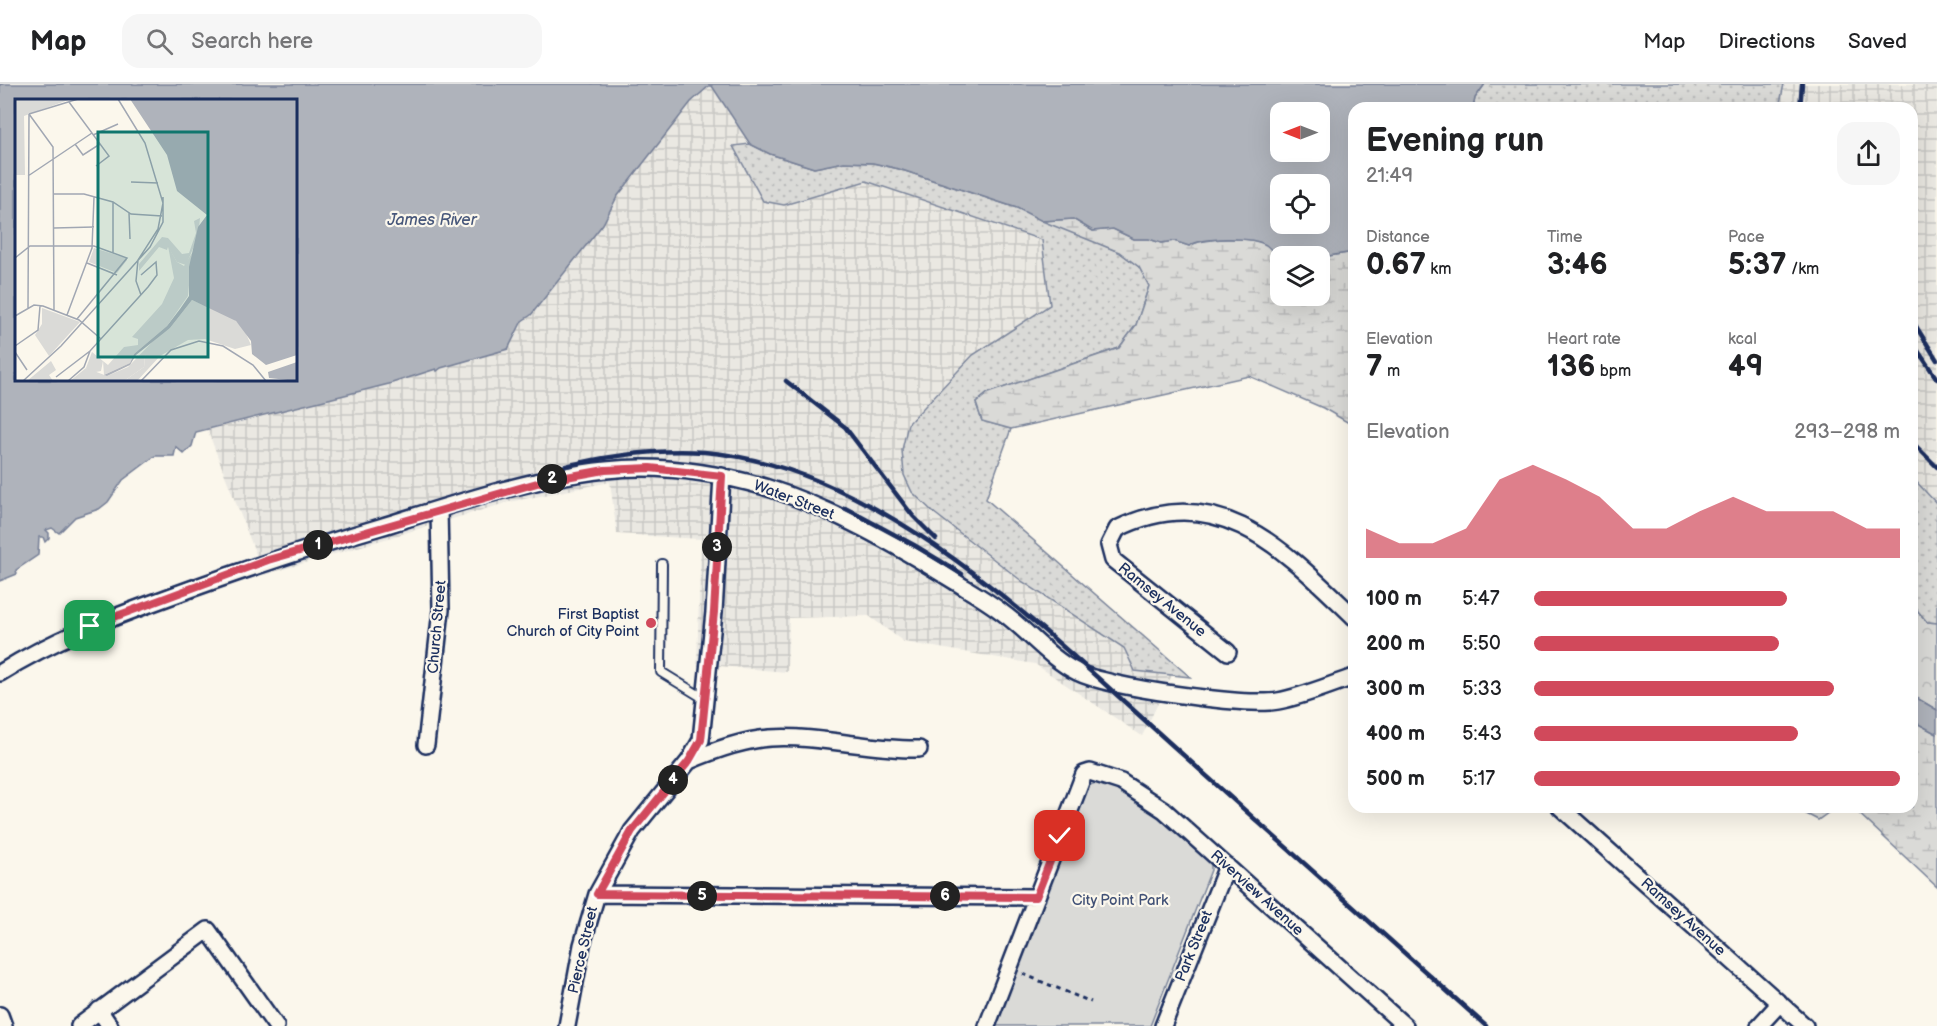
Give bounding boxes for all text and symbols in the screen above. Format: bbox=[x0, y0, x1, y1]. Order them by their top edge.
search box bbox=[122, 14, 542, 68]
text: Map bbox=[30, 25, 86, 58]
icon: search bbox=[143, 25, 176, 58]
text: Search here bbox=[191, 28, 313, 55]
text: Map bbox=[1643, 29, 1686, 54]
text: Directions bbox=[1719, 29, 1815, 54]
text: Saved bbox=[1848, 29, 1907, 54]
inset map bbox=[15, 99, 297, 381]
north arrow bbox=[1270, 102, 1330, 162]
map controls bbox=[1270, 102, 1330, 306]
text: Evening run bbox=[1366, 121, 1544, 161]
button: share bbox=[1837, 122, 1900, 185]
text: 21:49 bbox=[1366, 164, 1413, 188]
button: locate bbox=[1270, 174, 1330, 234]
water label: James River bbox=[387, 211, 478, 230]
text: Distance bbox=[1366, 228, 1430, 247]
text: Time bbox=[1547, 228, 1582, 247]
text: Pace bbox=[1728, 228, 1764, 247]
button: layers bbox=[1270, 246, 1330, 306]
text: 0.67 bbox=[1366, 247, 1426, 283]
text: 3:46 bbox=[1547, 247, 1608, 283]
text: 5:37 bbox=[1728, 247, 1787, 283]
text: km bbox=[1426, 260, 1451, 279]
text: /km bbox=[1787, 260, 1819, 279]
text: Elevation bbox=[1366, 330, 1433, 349]
text: Heart rate bbox=[1547, 330, 1621, 349]
text: kcal bbox=[1728, 330, 1757, 349]
text: 7 bbox=[1366, 349, 1383, 385]
text: 136 bbox=[1547, 349, 1595, 385]
text: 49 bbox=[1728, 349, 1763, 385]
text: m bbox=[1383, 362, 1400, 381]
text: bpm bbox=[1595, 362, 1631, 381]
text: Elevation bbox=[1366, 420, 1449, 444]
text: 293–298 m bbox=[1794, 420, 1900, 444]
pin: 2 bbox=[537, 464, 567, 494]
text: 2 bbox=[547, 469, 557, 488]
street label: Water Street bbox=[751, 476, 837, 524]
pin: 1 bbox=[303, 530, 333, 560]
pin: 3 bbox=[702, 532, 732, 562]
text: 1 bbox=[315, 535, 321, 554]
text: 3 bbox=[712, 537, 722, 556]
street label: Ramsey Avenue bbox=[1114, 559, 1210, 641]
street label: Church Street bbox=[423, 579, 451, 674]
text: 100 m bbox=[1366, 587, 1422, 611]
text: 5:47 bbox=[1462, 587, 1500, 611]
pin bbox=[64, 600, 115, 651]
place label: First Baptist Church of City Point bbox=[507, 605, 639, 641]
icon: arrive bbox=[73, 609, 106, 642]
marker: First Baptist Church of City Point bbox=[644, 616, 658, 630]
text: 200 m bbox=[1366, 632, 1425, 656]
text: 5:50 bbox=[1462, 632, 1501, 656]
text: 300 m bbox=[1366, 677, 1425, 701]
text: 5:33 bbox=[1462, 677, 1502, 701]
text: 400 m bbox=[1366, 722, 1425, 746]
text: 5:43 bbox=[1462, 722, 1502, 746]
pin: 4 bbox=[658, 765, 688, 795]
text: 500 m bbox=[1366, 767, 1425, 791]
text: 5:17 bbox=[1462, 767, 1495, 791]
text: 4 bbox=[668, 770, 678, 789]
pin bbox=[1034, 810, 1085, 861]
icon: check bbox=[1043, 819, 1076, 852]
street label: Riverview Avenue bbox=[1206, 846, 1308, 940]
street label: Ramsey Avenue bbox=[1637, 874, 1730, 960]
pin: 5 bbox=[687, 881, 717, 911]
pin: 6 bbox=[930, 881, 960, 911]
text: 5 bbox=[697, 886, 707, 905]
text: 6 bbox=[940, 886, 950, 905]
park label: City Point Park bbox=[1072, 891, 1169, 910]
street label: Pierce Street bbox=[564, 904, 602, 995]
street label: Park Street bbox=[1171, 907, 1217, 984]

